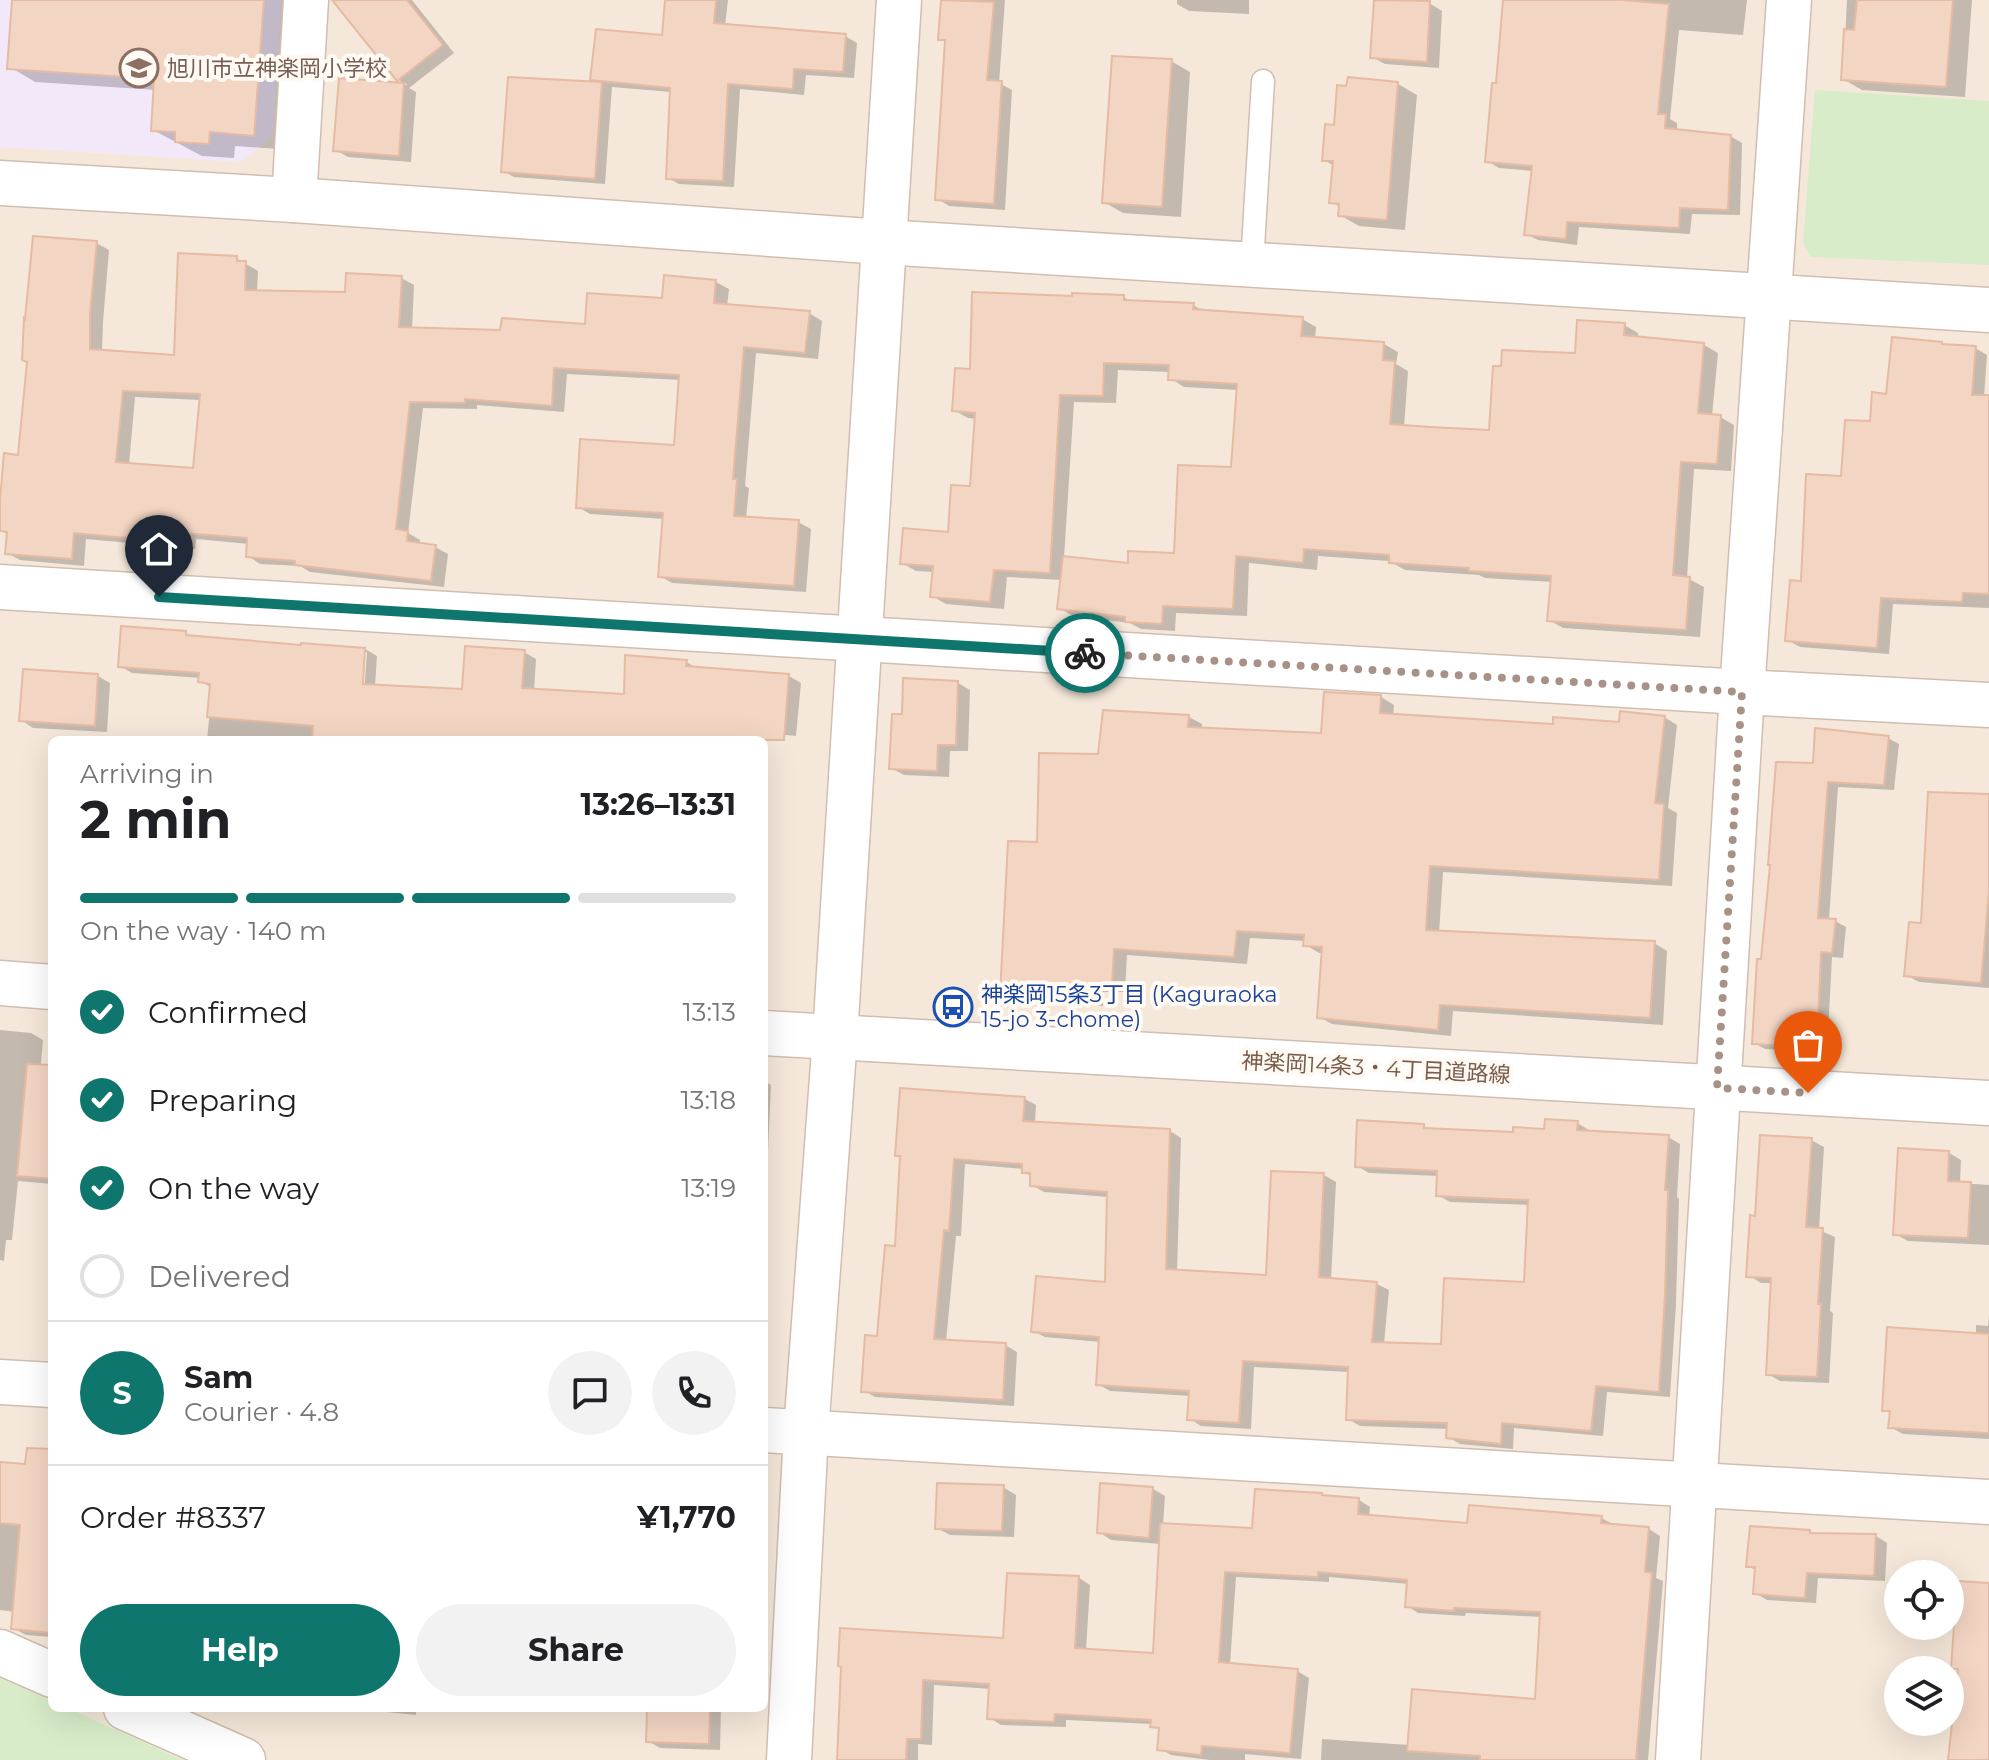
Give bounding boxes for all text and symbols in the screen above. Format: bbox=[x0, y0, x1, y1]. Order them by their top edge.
school or university icon: 旭川市立神楽岡小学校 bbox=[118, 47, 160, 89]
place label: 旭川市立神楽岡小学校 bbox=[167, 55, 387, 82]
pin bbox=[125, 515, 193, 597]
icon: home bbox=[137, 527, 181, 571]
courier bbox=[1045, 613, 1125, 693]
icon: bike bbox=[1063, 631, 1107, 675]
text: Arriving in bbox=[80, 758, 214, 790]
text: 13:26–13:31 bbox=[580, 786, 736, 823]
text: 2 min bbox=[80, 788, 232, 851]
text: On the way · 140 m bbox=[80, 915, 326, 947]
place label: 神楽岡15条3丁目 (Kaguraoka 15-jo 3-chome) bbox=[981, 981, 1278, 1033]
bus stop icon: 神楽岡15条3丁目 (Kaguraoka 15-jo 3-chome) bbox=[932, 986, 974, 1028]
icon: check bbox=[80, 990, 124, 1034]
text: Confirmed bbox=[148, 994, 308, 1031]
text: 13:13 bbox=[682, 996, 736, 1028]
pin bbox=[1774, 1011, 1842, 1093]
icon: bag bbox=[1786, 1023, 1830, 1067]
street label: 神楽岡14条3・4丁目道路線 bbox=[1241, 1047, 1511, 1089]
icon: check bbox=[80, 1078, 124, 1122]
text: Preparing bbox=[148, 1082, 297, 1119]
text: 13:18 bbox=[680, 1084, 736, 1116]
icon: check bbox=[80, 1166, 124, 1210]
text: On the way bbox=[148, 1170, 319, 1207]
text: 13:19 bbox=[681, 1172, 736, 1204]
text: Delivered bbox=[148, 1258, 291, 1295]
button: chat bbox=[548, 1351, 632, 1435]
button: phone bbox=[652, 1351, 736, 1435]
text: Sam bbox=[184, 1359, 253, 1396]
text: S bbox=[112, 1375, 132, 1412]
text: Courier · 4.8 bbox=[184, 1396, 339, 1428]
text: Order #8337 bbox=[80, 1499, 266, 1536]
text: ¥1,770 bbox=[637, 1499, 736, 1536]
map controls bbox=[1884, 1560, 1964, 1736]
button: locate bbox=[1884, 1560, 1964, 1640]
button: Help bbox=[80, 1604, 400, 1696]
button: Share bbox=[416, 1604, 736, 1696]
button: layers bbox=[1884, 1656, 1964, 1736]

